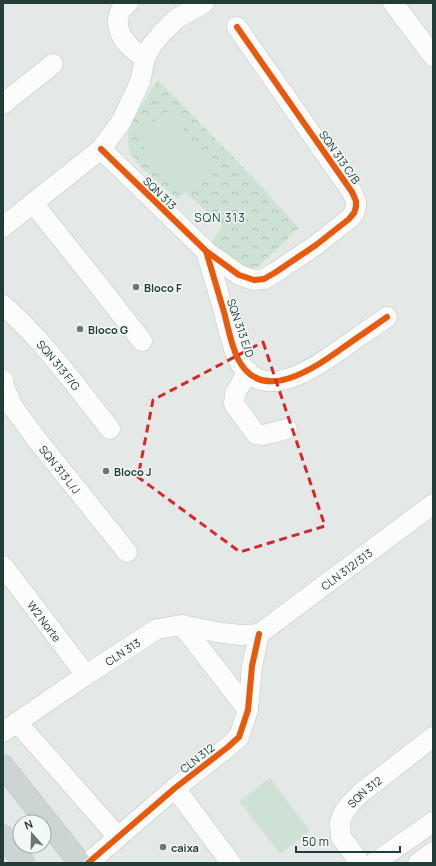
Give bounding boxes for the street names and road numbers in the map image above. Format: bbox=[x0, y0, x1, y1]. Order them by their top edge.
street label: SQN 313 C/B bbox=[316, 127, 364, 187]
street label: SQN 313 bbox=[140, 173, 180, 213]
street label: SQN 313 E/D bbox=[224, 297, 258, 359]
street label: SQN 313 F/G bbox=[34, 336, 84, 393]
street label: SQN 313 L/J bbox=[36, 442, 84, 496]
street label: CLN 312/313 bbox=[318, 545, 375, 593]
street label: W2 Norte bbox=[24, 597, 65, 645]
street label: CLN 313 bbox=[102, 634, 143, 669]
street label: CLN 312 bbox=[177, 740, 217, 776]
street label: SQN 312 bbox=[344, 772, 384, 810]

